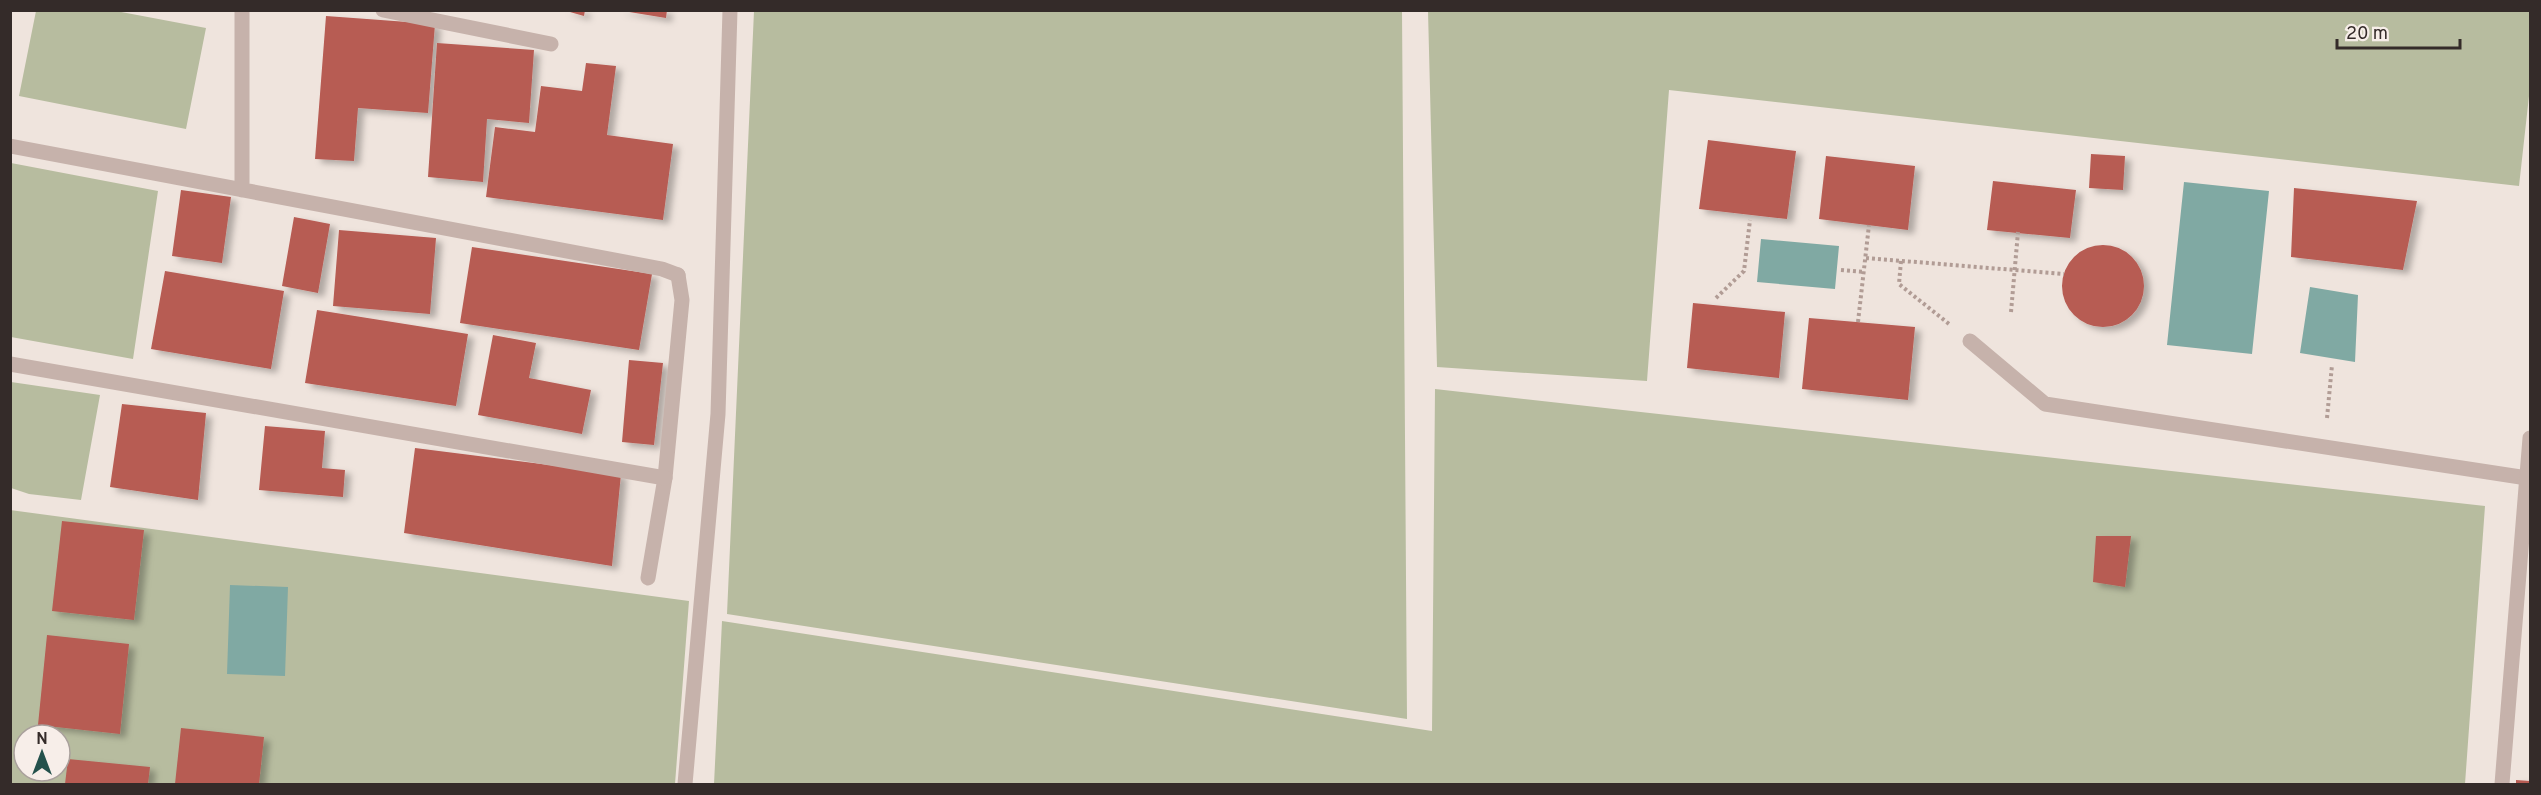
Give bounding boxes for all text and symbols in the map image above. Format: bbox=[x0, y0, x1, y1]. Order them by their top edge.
scale bar bbox=[2337, 12, 2460, 50]
text: 20 m bbox=[2346, 23, 2388, 46]
north arrow bbox=[12, 723, 72, 783]
text: N bbox=[36, 730, 48, 750]

